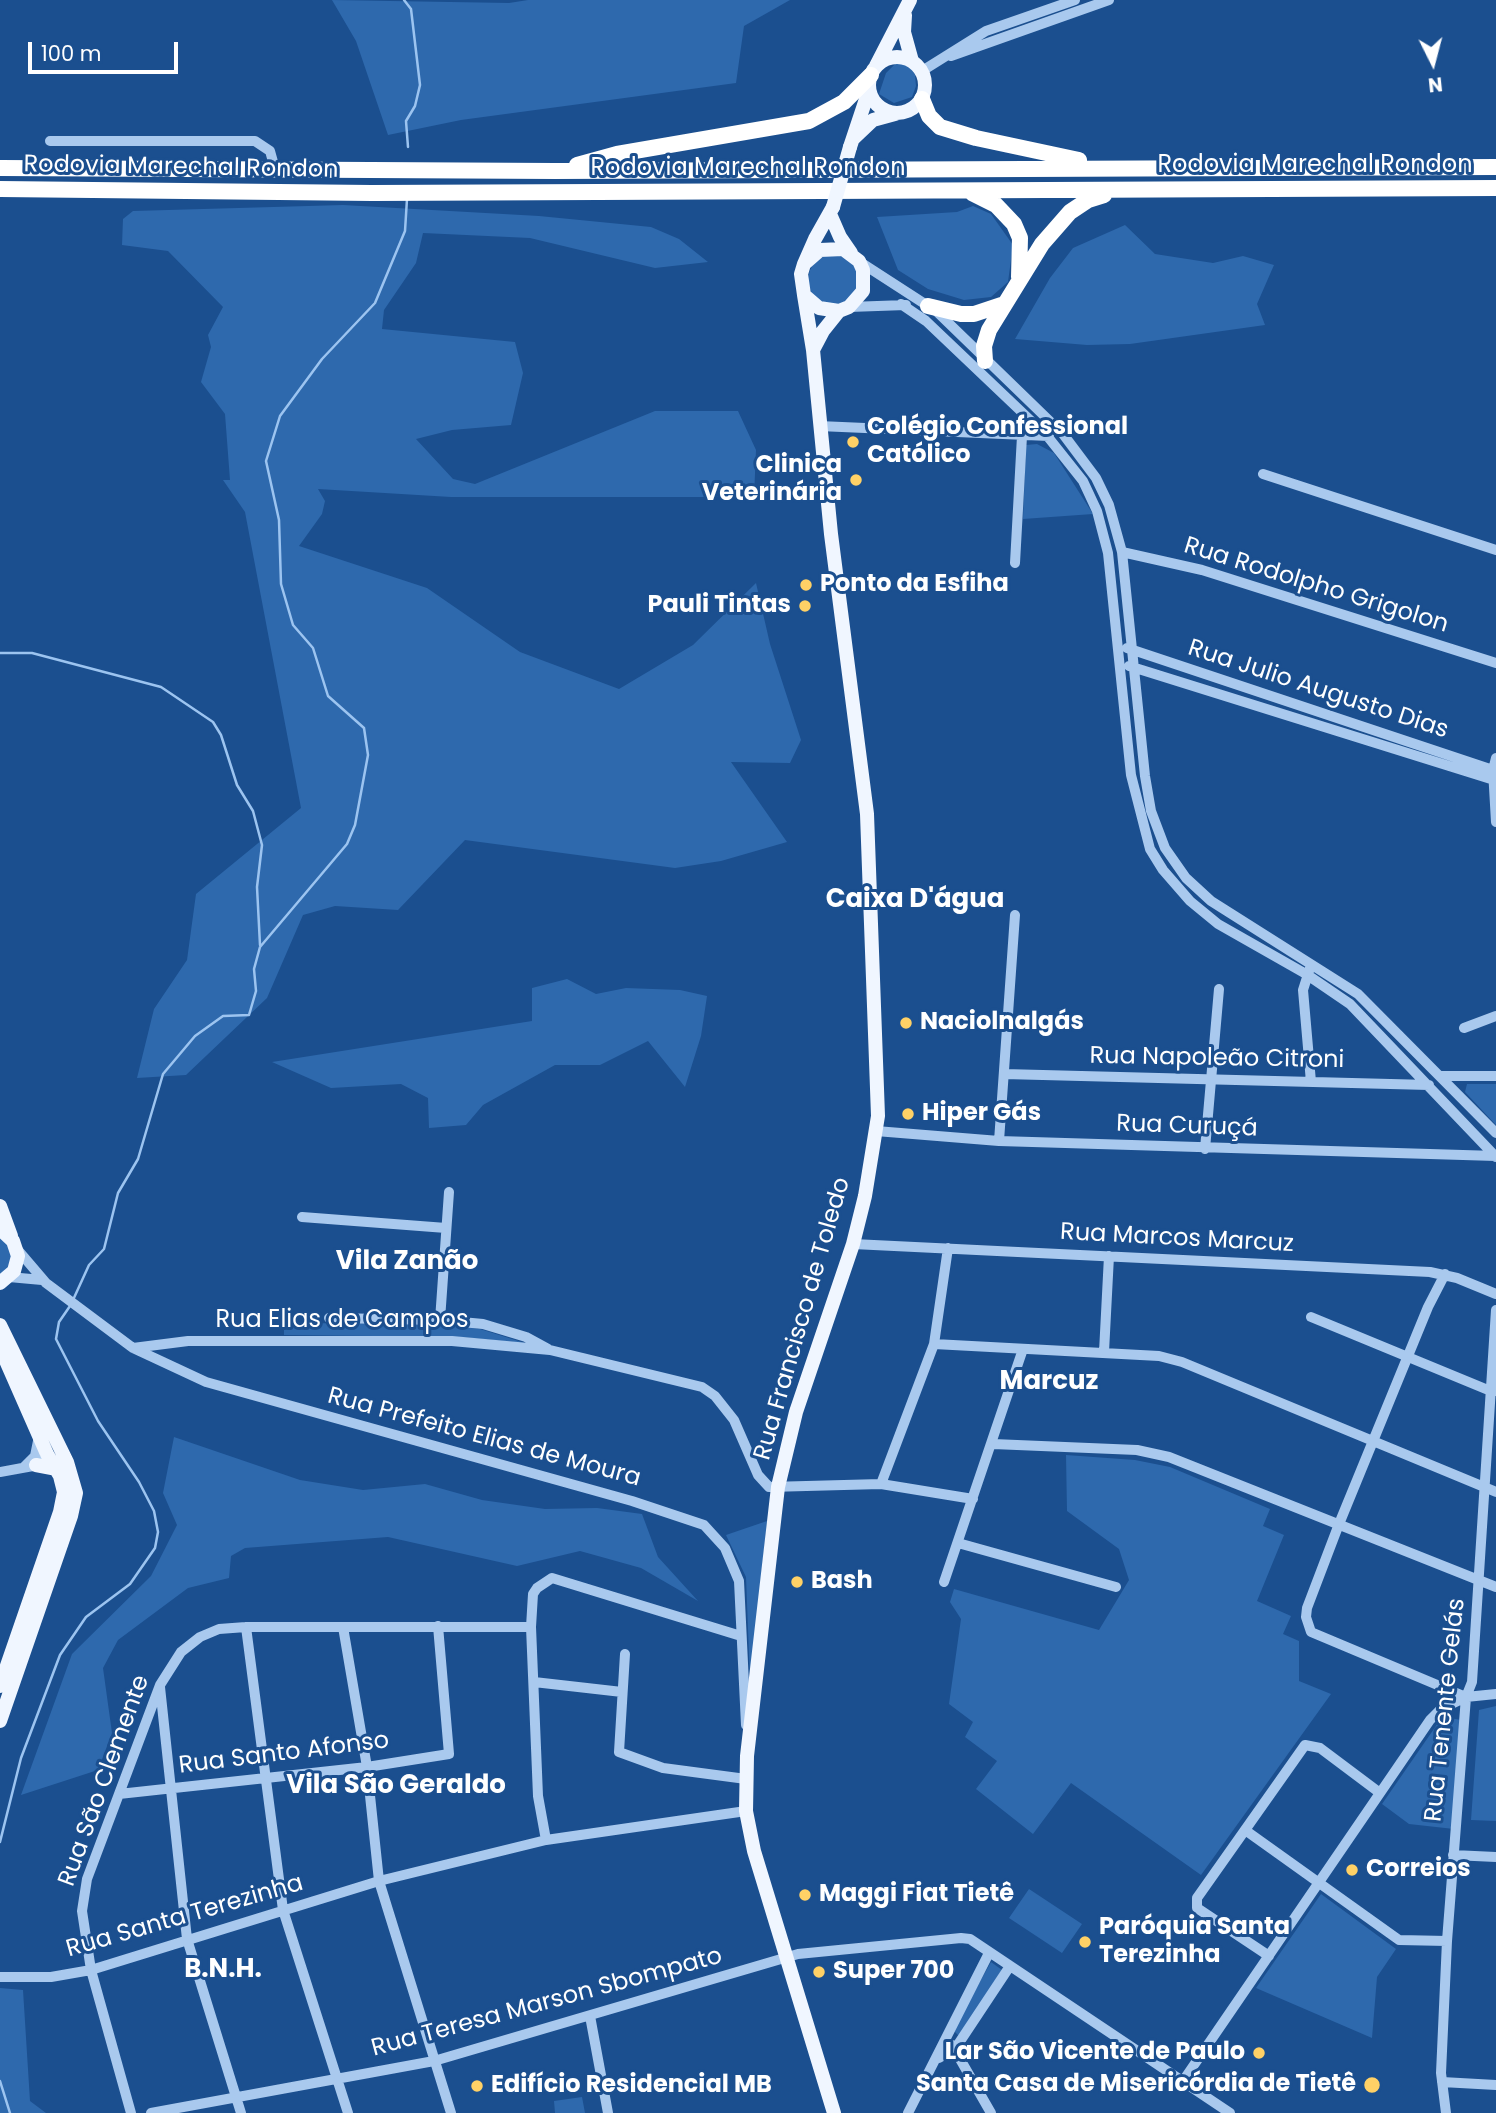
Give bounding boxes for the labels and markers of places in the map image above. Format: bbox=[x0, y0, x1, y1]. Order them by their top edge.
place label: Colégio Confessional Católico bbox=[867, 414, 1128, 470]
marker: Colégio Confessional Católico bbox=[845, 434, 861, 450]
place label: Clinica Veterinária bbox=[702, 452, 842, 508]
marker: Clinica Veterinária bbox=[848, 472, 864, 488]
place label: Ponto da Esfiha bbox=[820, 571, 1009, 599]
marker: Ponto da Esfiha bbox=[798, 577, 814, 593]
place label: Pauli Tintas bbox=[647, 592, 791, 620]
marker: Pauli Tintas bbox=[797, 598, 813, 614]
place label: Naciolnalgás bbox=[920, 1009, 1084, 1037]
marker: Naciolnalgás bbox=[898, 1015, 914, 1031]
place label: Hiper Gás bbox=[922, 1100, 1041, 1128]
marker: Hiper Gás bbox=[900, 1106, 916, 1122]
place label: Bash bbox=[811, 1568, 873, 1596]
marker: Bash bbox=[789, 1574, 805, 1590]
place label: Correios bbox=[1366, 1856, 1471, 1884]
marker: Correios bbox=[1344, 1862, 1360, 1878]
place label: Maggi Fiat Tietê bbox=[819, 1881, 1014, 1909]
marker: Maggi Fiat Tietê bbox=[797, 1887, 813, 1903]
place label: Paróquia Santa Terezinha bbox=[1099, 1914, 1290, 1970]
marker: Paróquia Santa Terezinha bbox=[1077, 1934, 1093, 1950]
place label: Super 700 bbox=[833, 1958, 955, 1986]
marker: Super 700 bbox=[811, 1964, 827, 1980]
place label: Lar São Vicente de Paulo bbox=[945, 2039, 1245, 2067]
marker: Lar São Vicente de Paulo bbox=[1251, 2045, 1267, 2061]
place label: Santa Casa de Misericórdia de Tietê bbox=[916, 2071, 1356, 2099]
place label: Edifício Residencial MB bbox=[491, 2072, 772, 2100]
marker: Santa Casa de Misericórdia de Tietê bbox=[1362, 2075, 1382, 2095]
marker: Edifício Residencial MB bbox=[469, 2078, 485, 2094]

